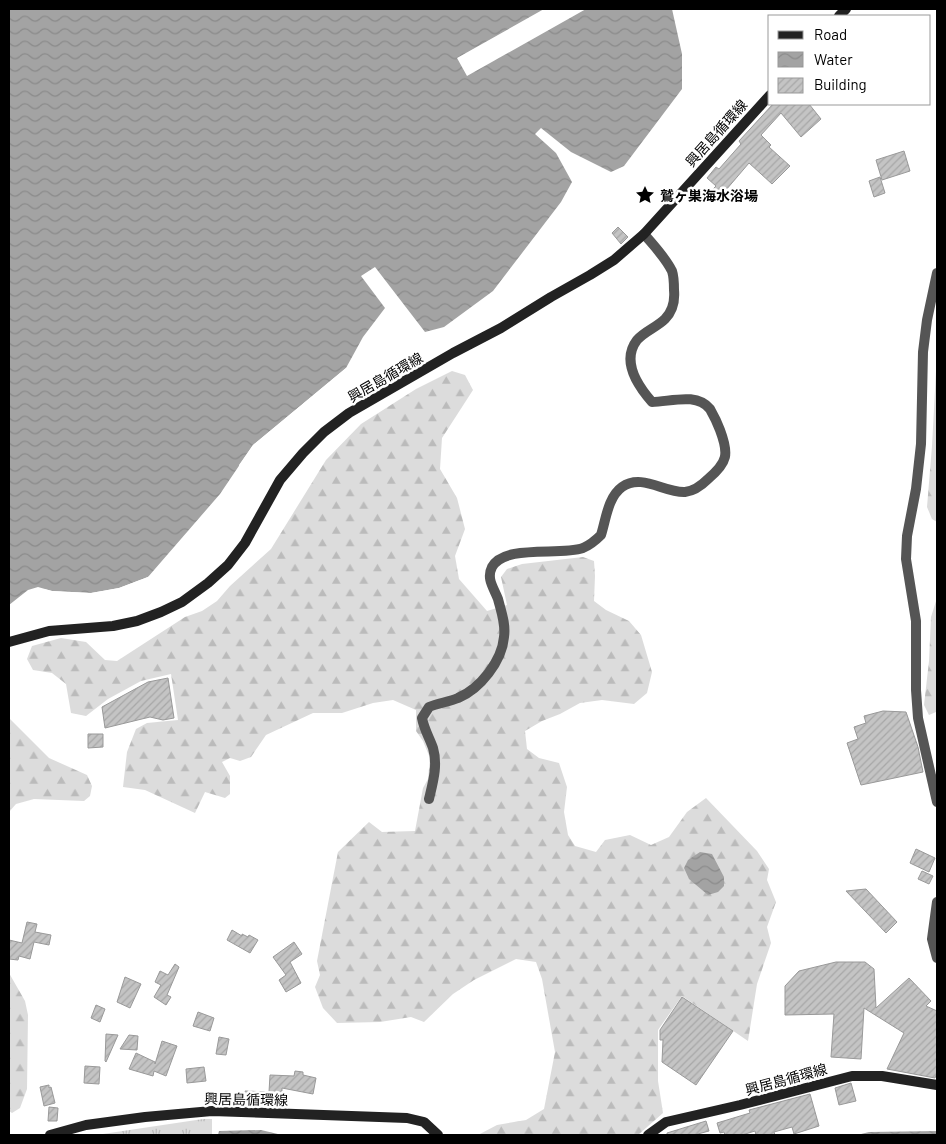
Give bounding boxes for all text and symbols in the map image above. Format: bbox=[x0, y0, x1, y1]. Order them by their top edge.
legend bbox=[768, 15, 931, 105]
text: Road bbox=[814, 25, 847, 43]
text: Water bbox=[814, 50, 853, 68]
text: Building bbox=[814, 75, 867, 93]
street label: 興居島循環線 bbox=[682, 96, 750, 170]
place icon: 鷲ヶ巣海水浴場 bbox=[634, 184, 656, 206]
place label: 鷲ヶ巣海水浴場 bbox=[660, 187, 758, 204]
street label: 興居島循環線 bbox=[344, 349, 426, 405]
street label: 興居島循環線 bbox=[743, 1060, 829, 1098]
street label: 興居島循環線 bbox=[204, 1090, 288, 1108]

